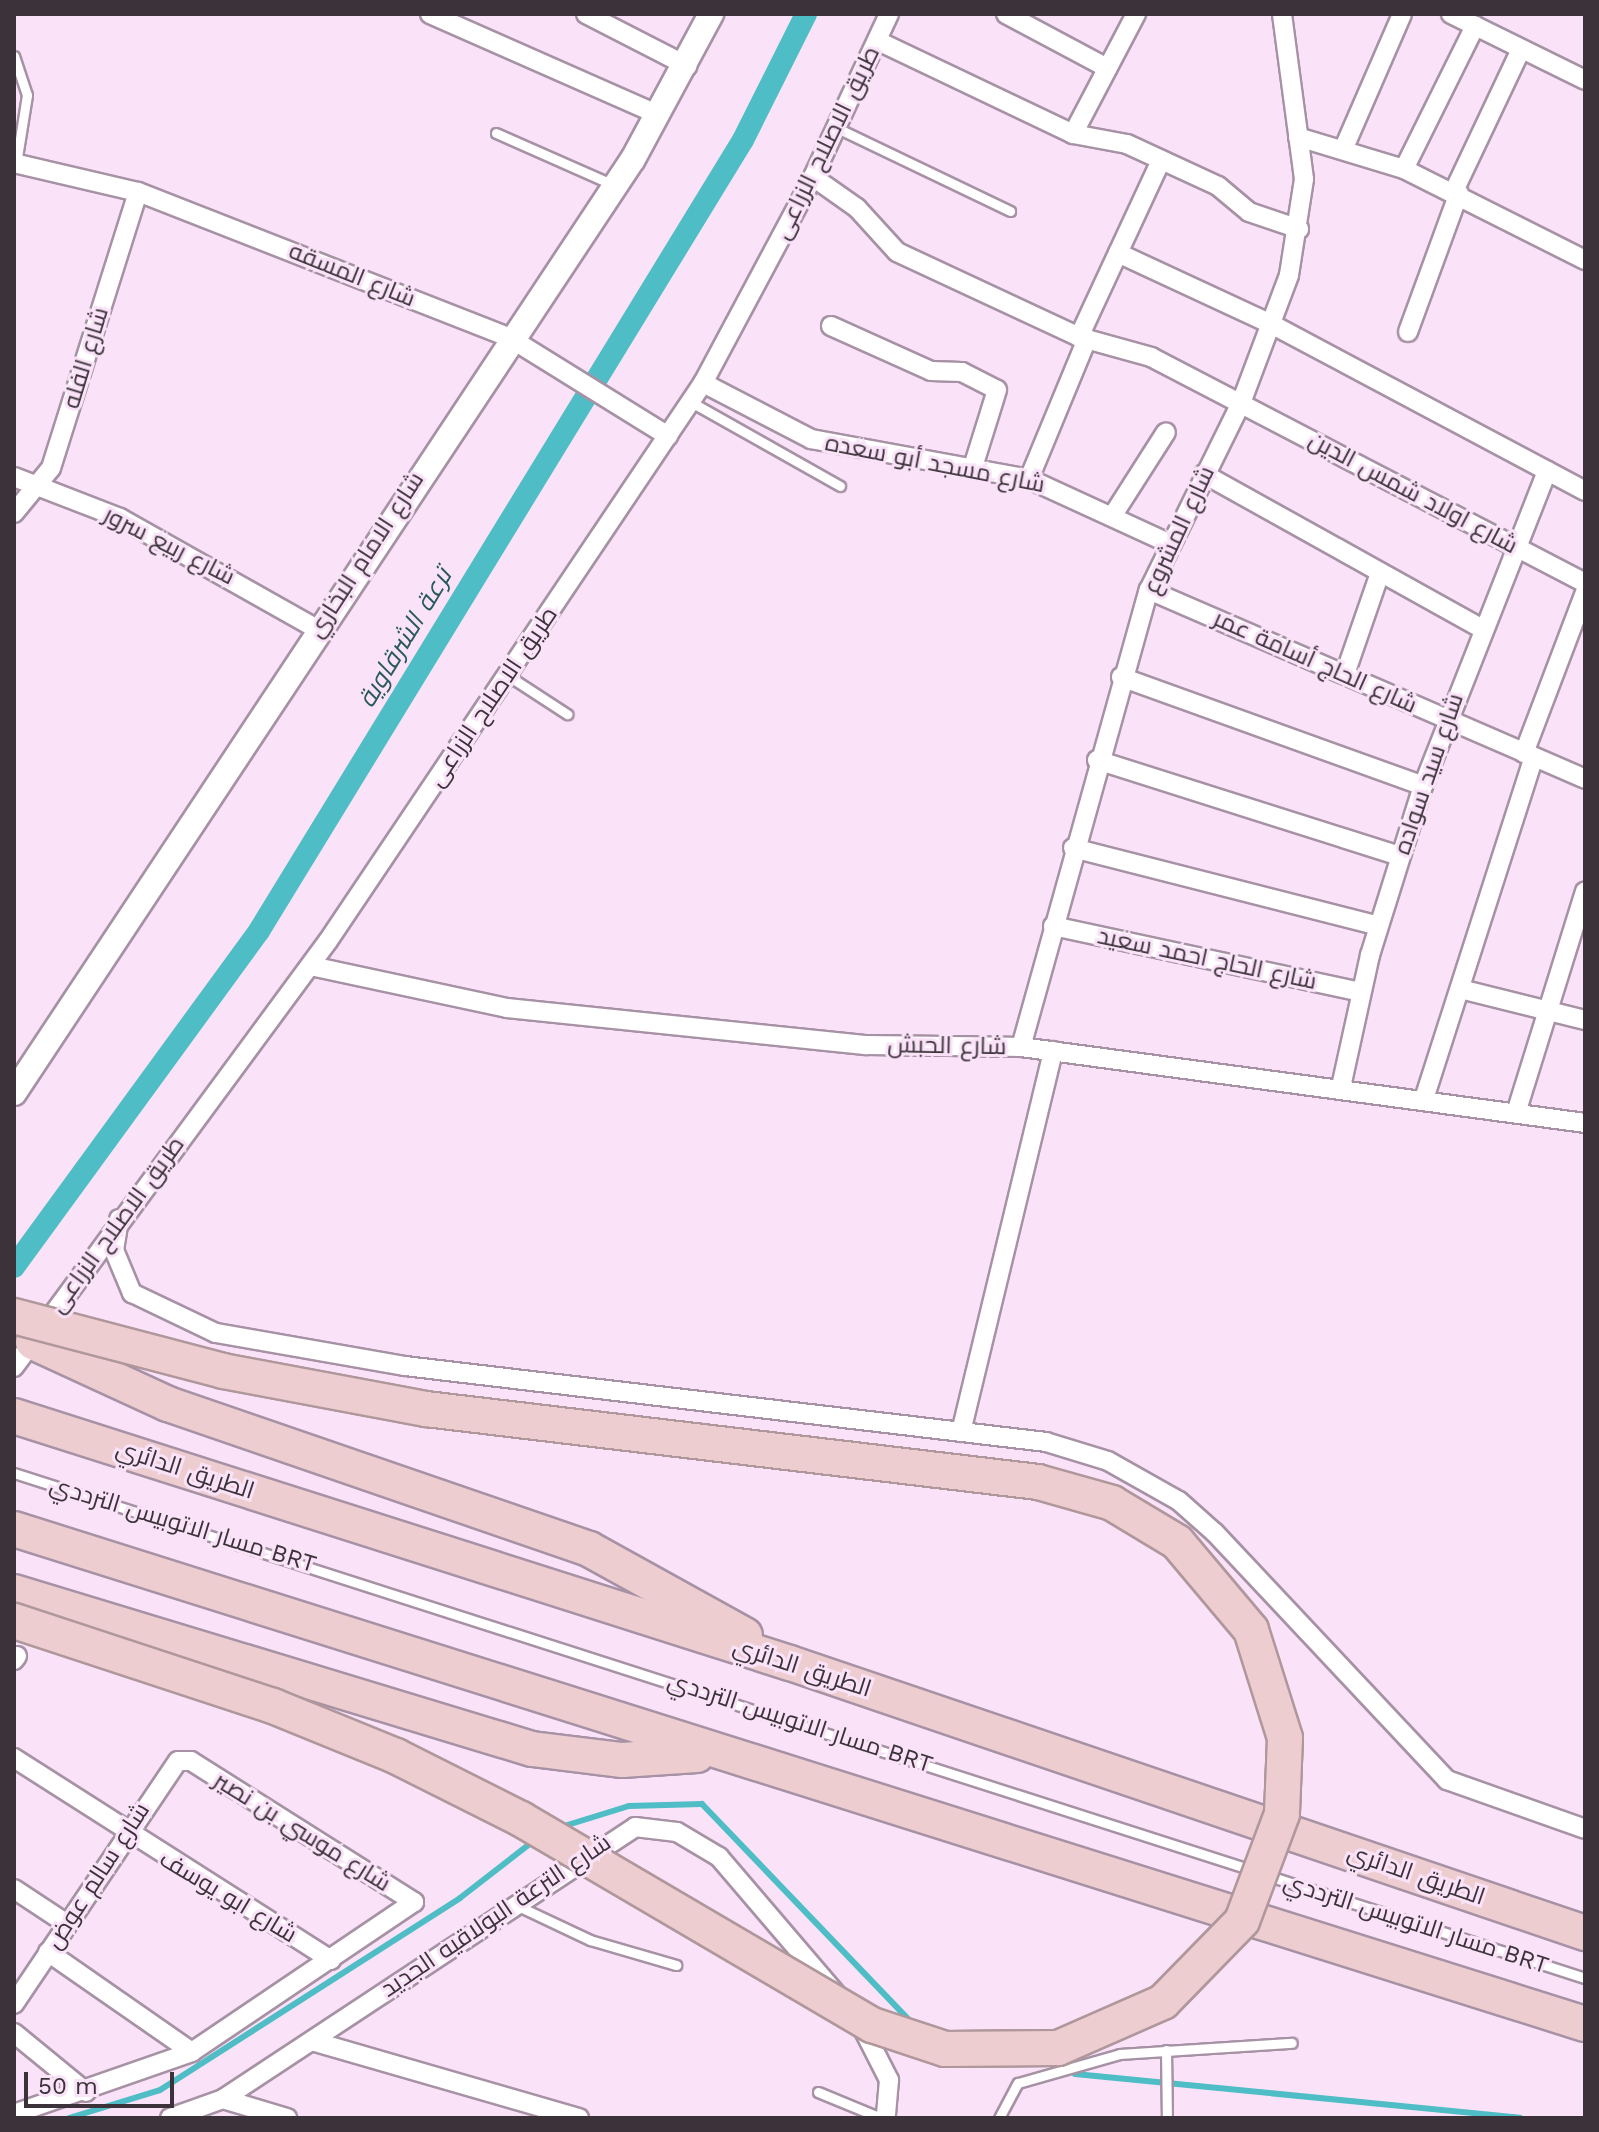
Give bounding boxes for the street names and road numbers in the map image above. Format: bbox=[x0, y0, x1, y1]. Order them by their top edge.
street label: طريق الاصلاح الزراعى bbox=[768, 42, 886, 244]
street label: شارع المسقه bbox=[285, 237, 419, 313]
street label: شارع الفله bbox=[57, 304, 115, 412]
street label: شارع اولاد شمس الدين bbox=[1304, 426, 1522, 560]
street label: شارع مسجد أبو سعده bbox=[823, 429, 1047, 499]
street label: شارع المشروع bbox=[1137, 462, 1221, 598]
street label: شارع الامام البخاري bbox=[302, 467, 430, 643]
street label: شارع ربيع سرور bbox=[98, 501, 240, 591]
street label: طريق الاصلاح الزراعى bbox=[422, 601, 564, 793]
street label: شارع الحاج أسامة عمر bbox=[1209, 604, 1421, 720]
street label: شارع سيد سواده bbox=[1388, 690, 1470, 858]
street label: شارع الحاج احمد سعيد bbox=[1095, 922, 1319, 996]
street label: شارع الحبش bbox=[887, 1031, 1007, 1061]
street label: طريق الاصلاح الزراعى bbox=[43, 1131, 191, 1319]
street label: الطريق الدائري bbox=[112, 1434, 258, 1506]
street label: مسار الاتوبيس الترددي BRT bbox=[46, 1471, 320, 1579]
street label: الطريق الدائري bbox=[729, 1632, 875, 1704]
street label: مسار الاتوبيس الترددي BRT bbox=[664, 1666, 936, 1780]
street label: شارع موسي بن نصير bbox=[208, 1766, 396, 1898]
street label: شارع سالم عوض bbox=[40, 1797, 156, 1955]
street label: شارع الترعة البولاقيه الجديد bbox=[376, 1828, 616, 2004]
street label: الطريق الدائري bbox=[1343, 1838, 1489, 1912]
street label: شارع ابو يوسف bbox=[154, 1845, 302, 1949]
street label: مسار الاتوبيس الترددي BRT bbox=[1280, 1867, 1552, 1981]

